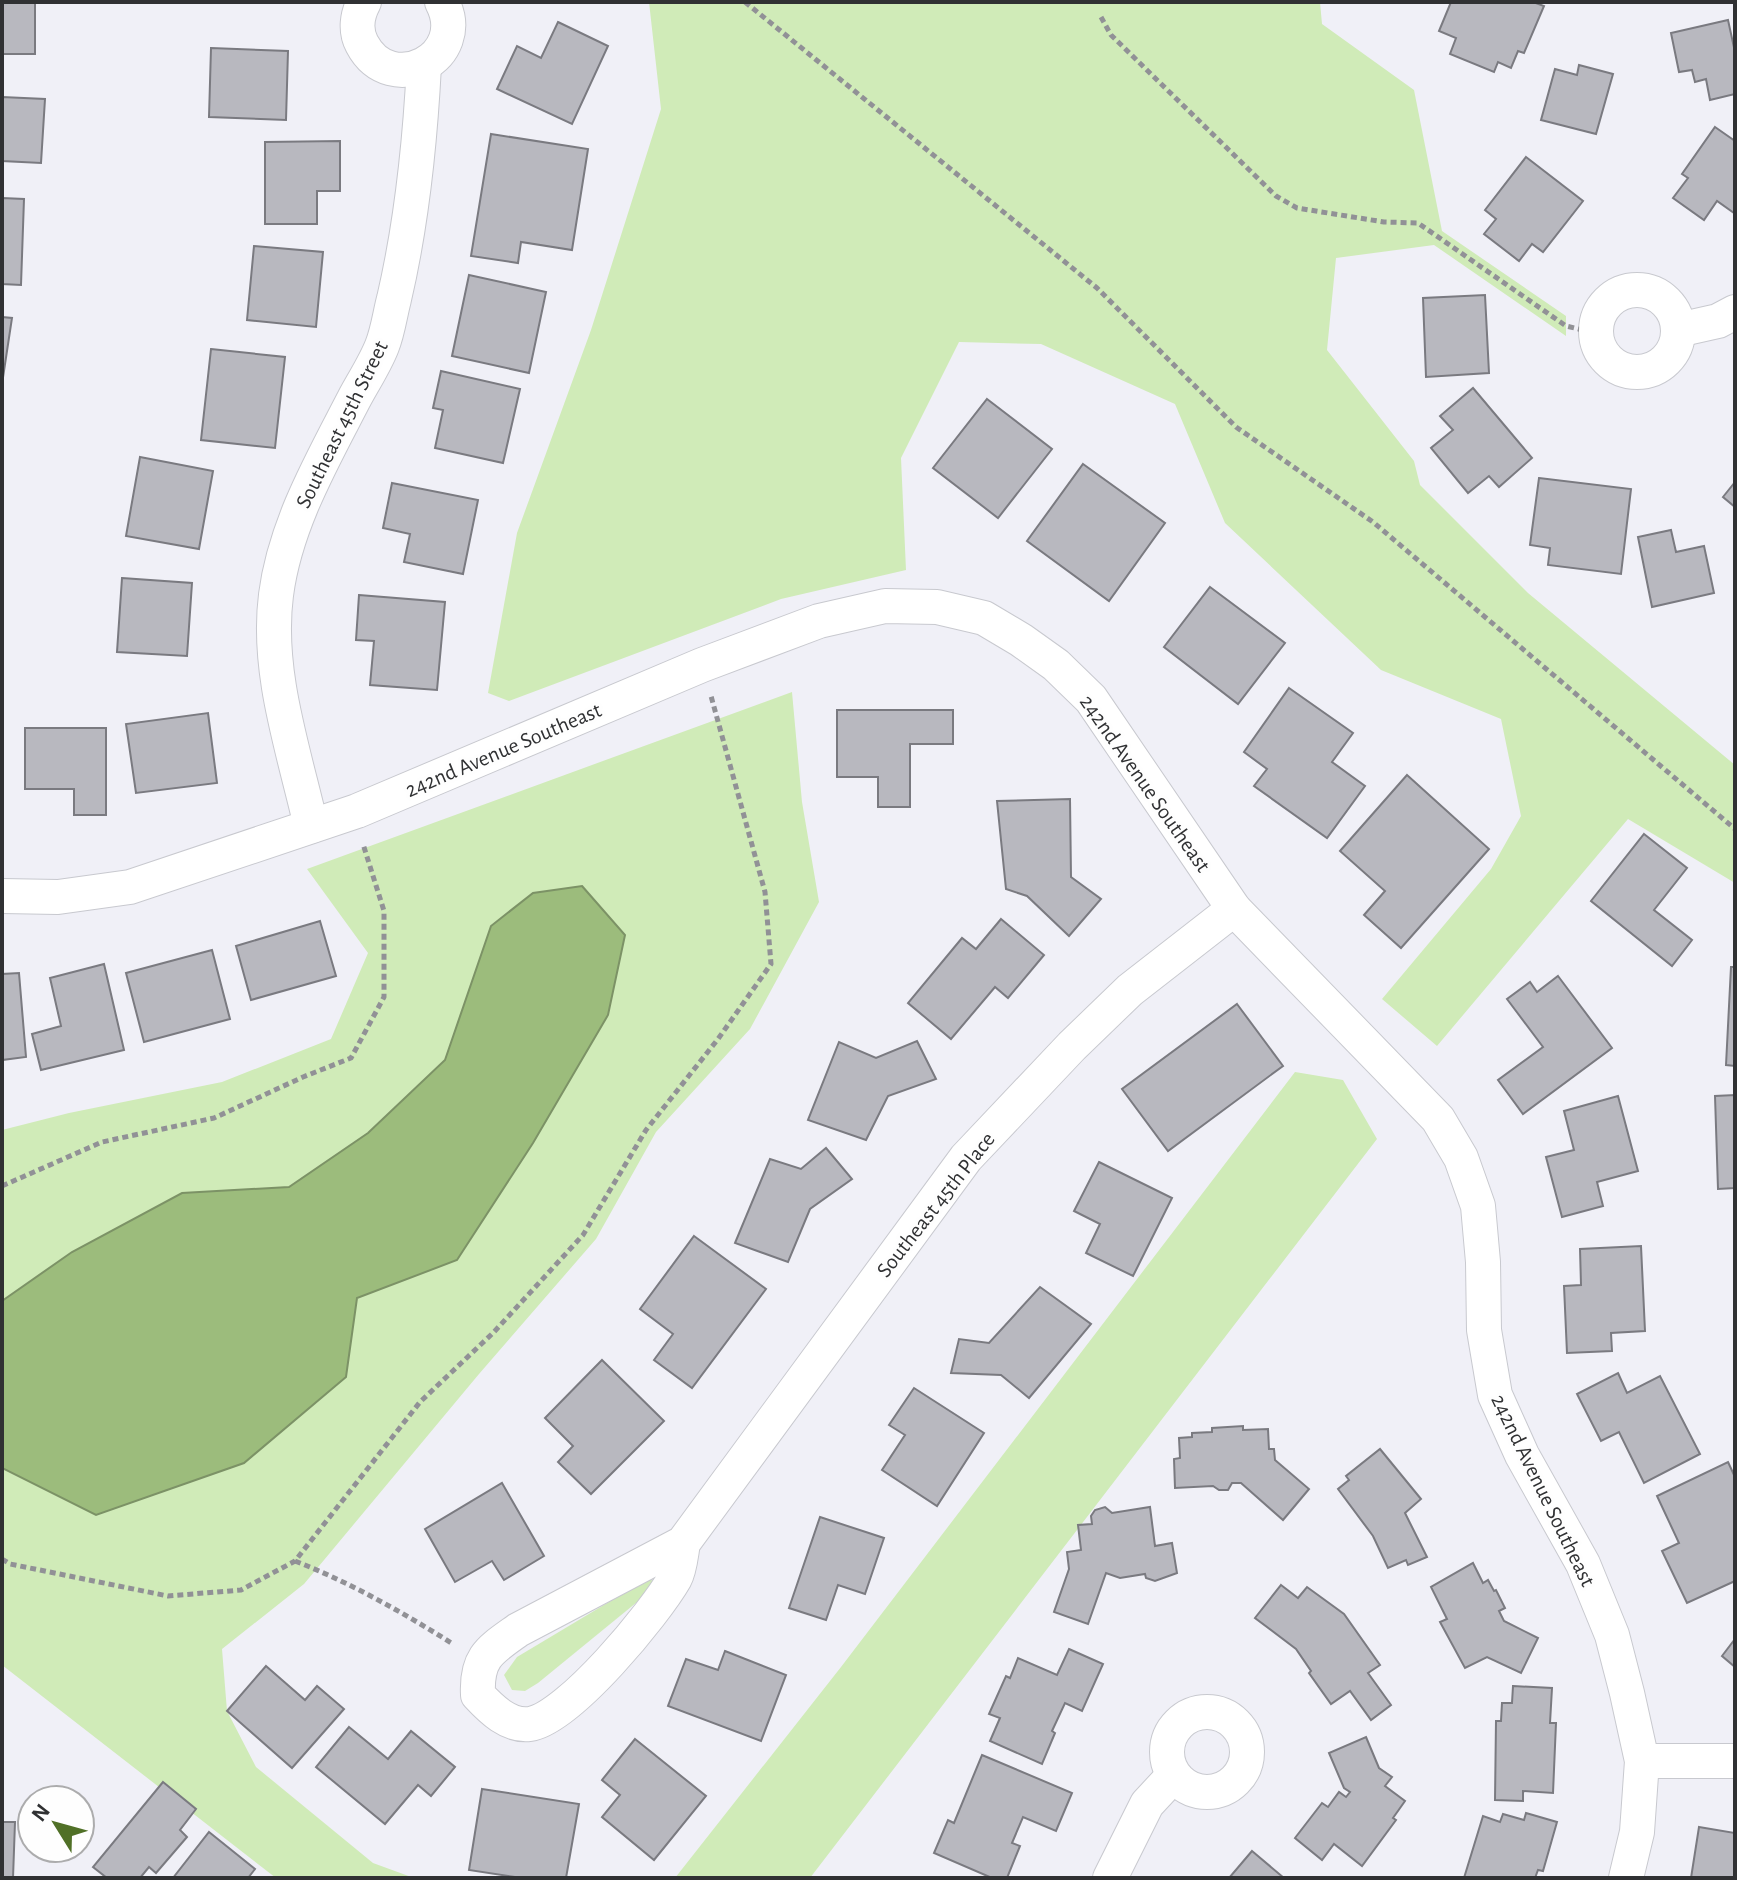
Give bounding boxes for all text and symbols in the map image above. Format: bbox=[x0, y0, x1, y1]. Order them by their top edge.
street label: Southeast 45th Street bbox=[292, 337, 392, 512]
street label: 242nd Avenue Southeast bbox=[1076, 691, 1215, 876]
street label: 242nd Avenue Southeast bbox=[402, 699, 605, 801]
street label: Southeast 45th Place bbox=[873, 1128, 999, 1281]
street label: 242nd Avenue Southeast bbox=[1487, 1391, 1599, 1590]
north arrow bbox=[16, 1784, 96, 1864]
text: N bbox=[27, 1800, 54, 1825]

